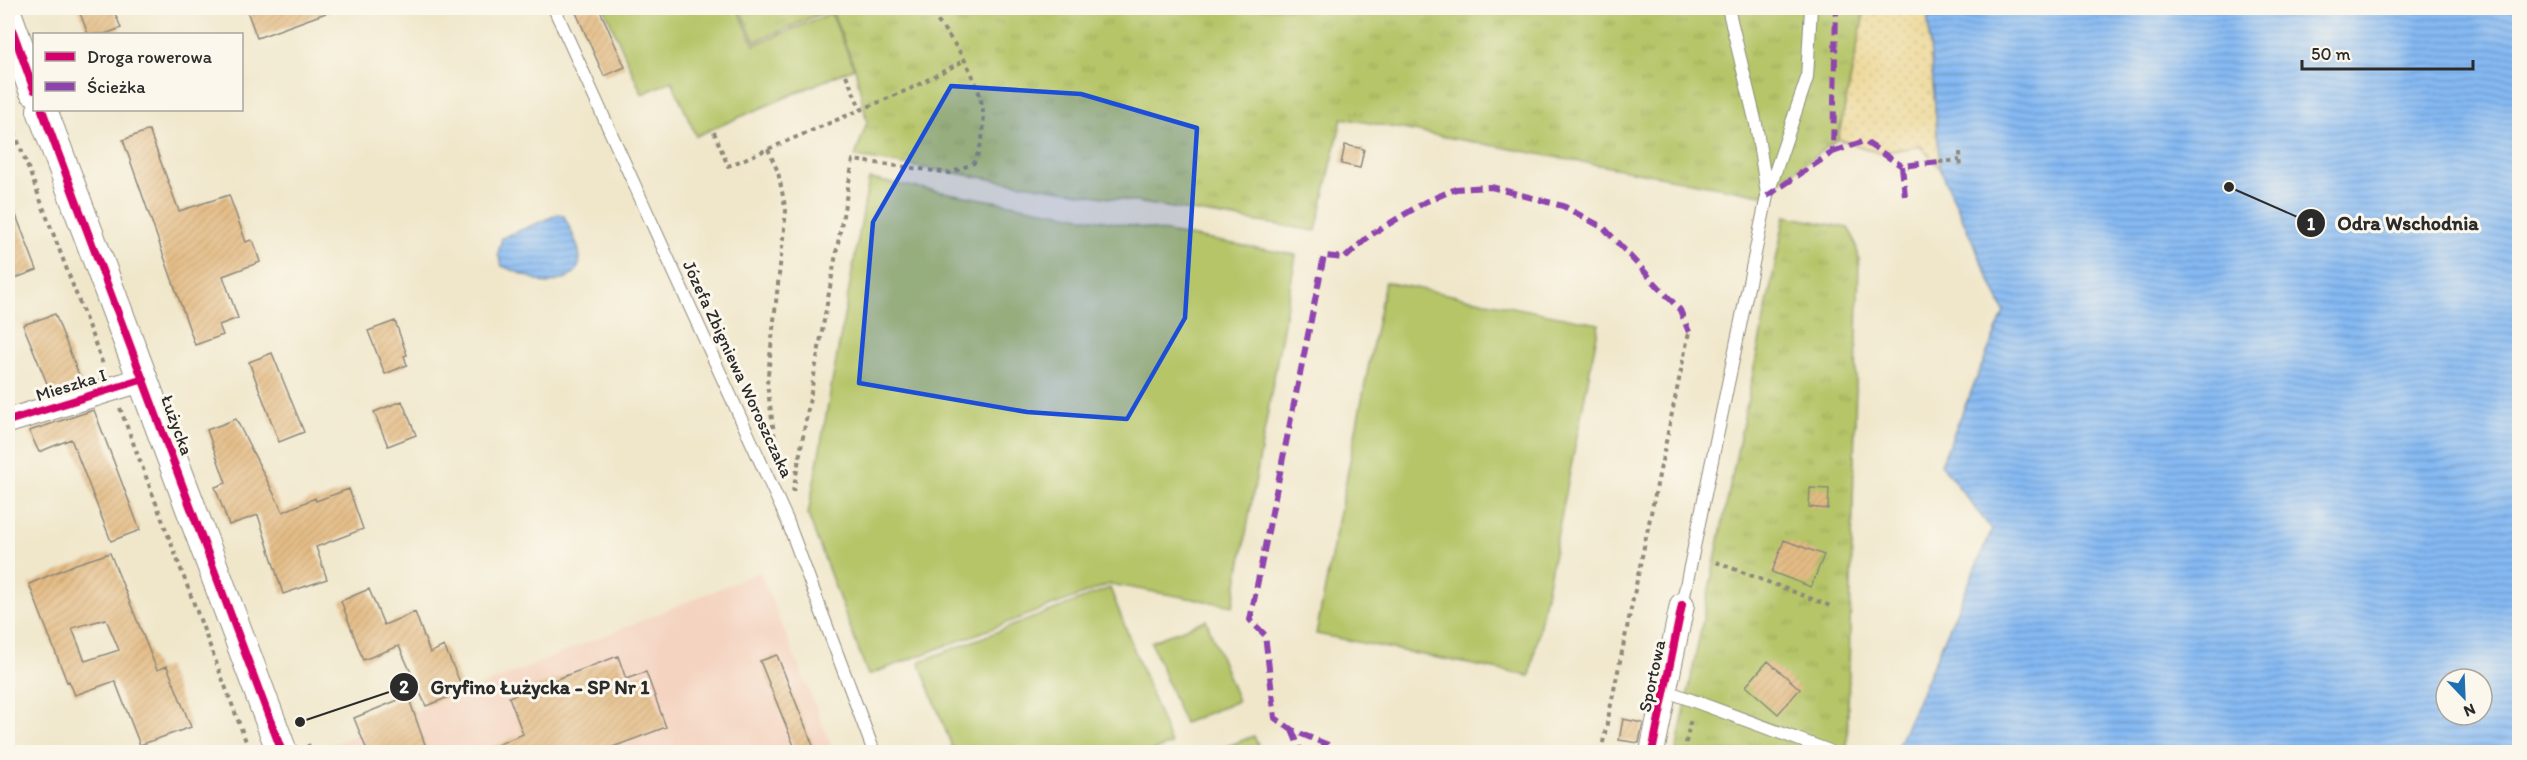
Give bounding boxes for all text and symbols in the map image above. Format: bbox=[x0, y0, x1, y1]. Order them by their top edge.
legend bbox=[33, 33, 243, 111]
scale bar bbox=[2302, 33, 2473, 71]
text: 50 m bbox=[2311, 43, 2351, 65]
text: Droga rowerowa bbox=[87, 46, 213, 68]
text: Ścieżka bbox=[87, 76, 146, 98]
callout: Odra Wschodnia bbox=[2296, 204, 2490, 242]
text: Odra Wschodnia bbox=[2337, 211, 2479, 235]
text: 1 bbox=[2307, 213, 2316, 235]
street label: Józefa Zbigniewa Woroszczaka bbox=[678, 257, 798, 482]
street label: Mieszka I bbox=[33, 364, 109, 406]
street label: Łużycka bbox=[156, 392, 198, 458]
street label: Sportowa bbox=[1634, 637, 1671, 714]
north arrow bbox=[2434, 667, 2494, 727]
callout: Gryfino Łużycka - SP Nr 1 bbox=[389, 668, 662, 706]
text: Gryfino Łużycka - SP Nr 1 bbox=[430, 675, 650, 700]
text: 2 bbox=[399, 676, 409, 698]
text: N bbox=[2461, 699, 2478, 721]

